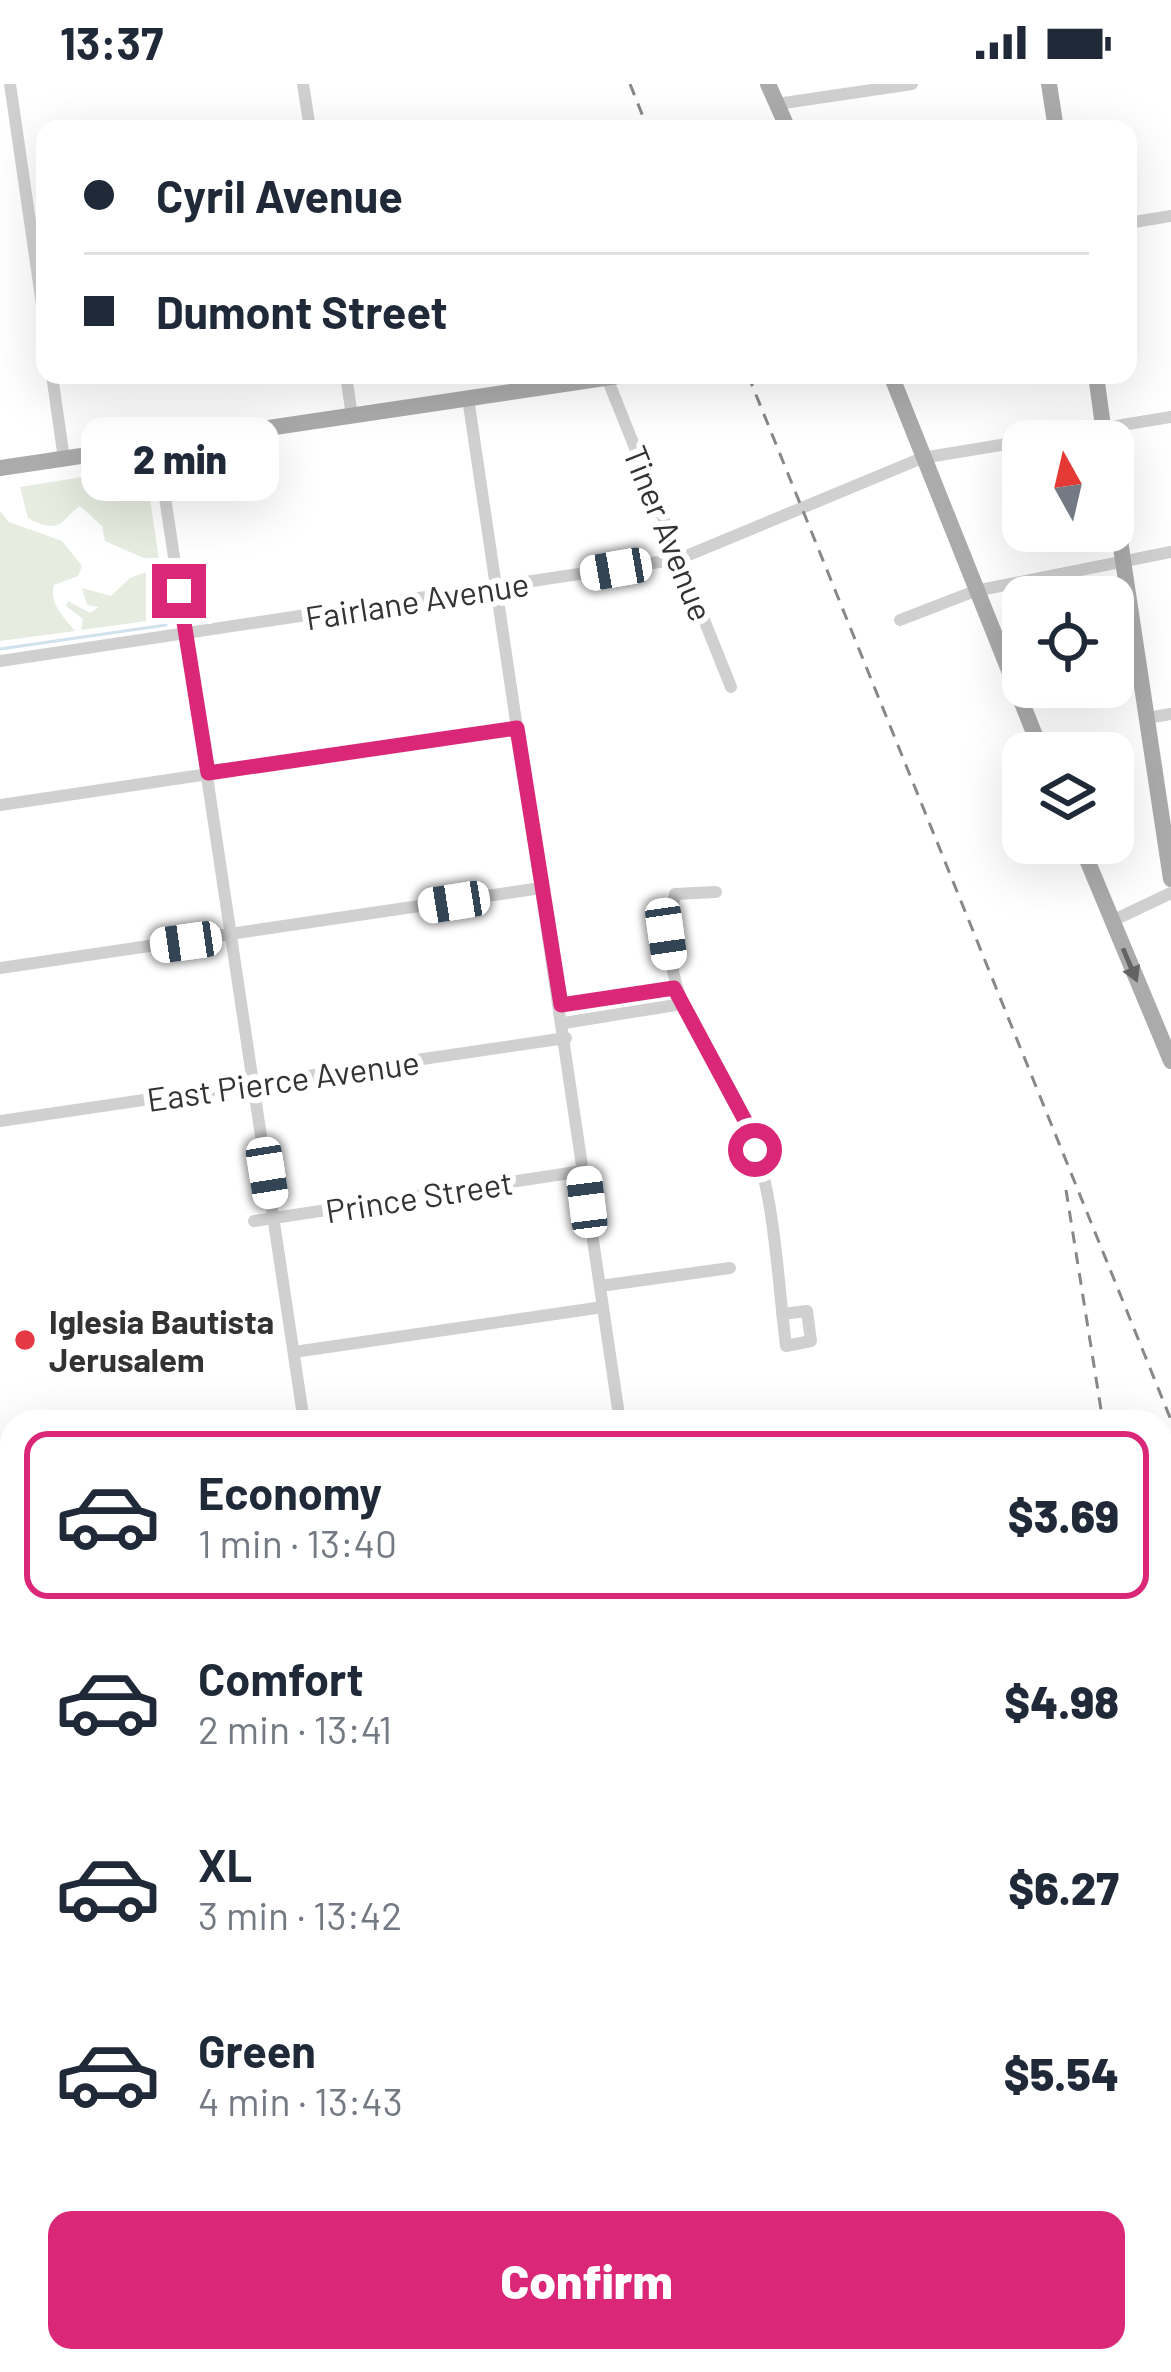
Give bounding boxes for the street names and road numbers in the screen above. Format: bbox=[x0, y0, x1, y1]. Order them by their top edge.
street label: Tiner Avenue bbox=[616, 440, 722, 626]
street label: Fairlane Avenue bbox=[302, 563, 532, 637]
street label: East Pierce Avenue bbox=[144, 1041, 422, 1119]
street label: Prince Street bbox=[323, 1161, 515, 1231]

